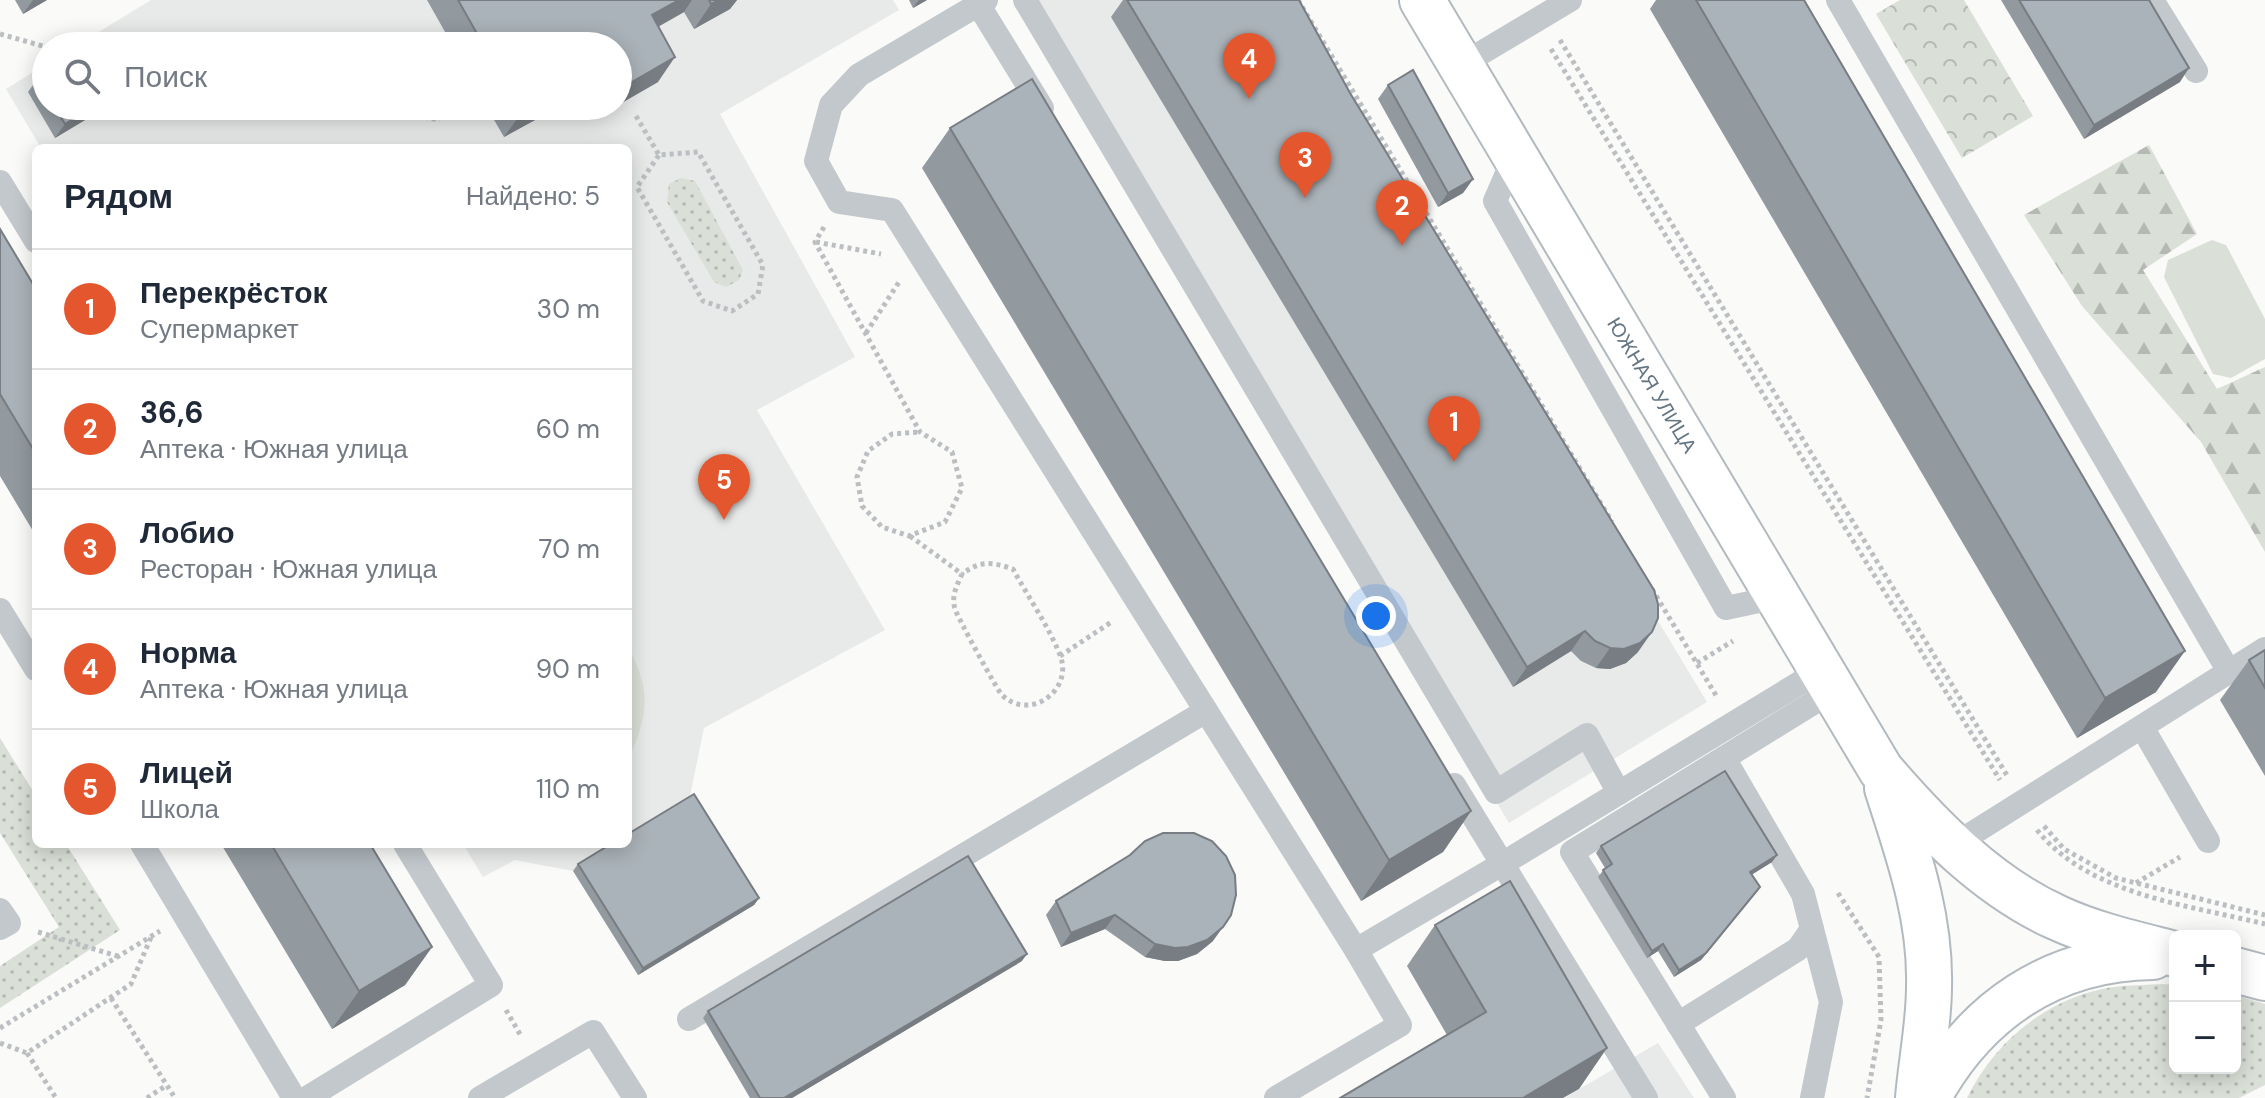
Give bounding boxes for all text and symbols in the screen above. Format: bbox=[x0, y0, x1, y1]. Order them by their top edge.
search box bbox=[32, 32, 632, 120]
pin: 4 bbox=[1223, 33, 1275, 99]
icon: search bbox=[60, 54, 104, 98]
text: Поиск bbox=[124, 57, 207, 96]
pin: 3 bbox=[1279, 132, 1331, 198]
text: Рядом bbox=[64, 174, 173, 219]
text: Найдено: 5 bbox=[466, 179, 600, 213]
pin: 2 bbox=[1376, 180, 1428, 246]
text: Перекрёсток bbox=[140, 273, 328, 312]
text: 1 bbox=[85, 292, 95, 326]
text: 30 m bbox=[537, 292, 600, 326]
text: Супермаркет bbox=[140, 312, 299, 346]
street label: ЮЖНАЯ УЛИЦА bbox=[1601, 313, 1703, 458]
text: 36,6 bbox=[140, 393, 204, 432]
pin: 1 bbox=[1428, 396, 1480, 462]
text: 2 bbox=[82, 412, 98, 446]
text: 60 m bbox=[536, 412, 600, 446]
text: Аптека · Южная улица bbox=[140, 432, 408, 466]
pin: 5 bbox=[698, 454, 750, 520]
text: Лобио bbox=[140, 513, 235, 552]
text: 3 bbox=[82, 532, 98, 566]
text: 70 m bbox=[539, 532, 600, 566]
text: Ресторан · Южная улица bbox=[140, 552, 437, 586]
your location bbox=[1356, 596, 1396, 636]
text: Норма bbox=[140, 633, 236, 672]
text: 4 bbox=[82, 652, 98, 686]
text: 90 m bbox=[536, 652, 600, 686]
text: Аптека · Южная улица bbox=[140, 672, 408, 706]
text: Лицей bbox=[140, 753, 233, 792]
text: 5 bbox=[82, 772, 98, 806]
text: 110 m bbox=[536, 772, 600, 806]
text: Школа bbox=[140, 792, 219, 826]
map controls bbox=[2169, 930, 2241, 1074]
button: + bbox=[2169, 930, 2241, 1002]
button: − bbox=[2169, 1002, 2241, 1074]

